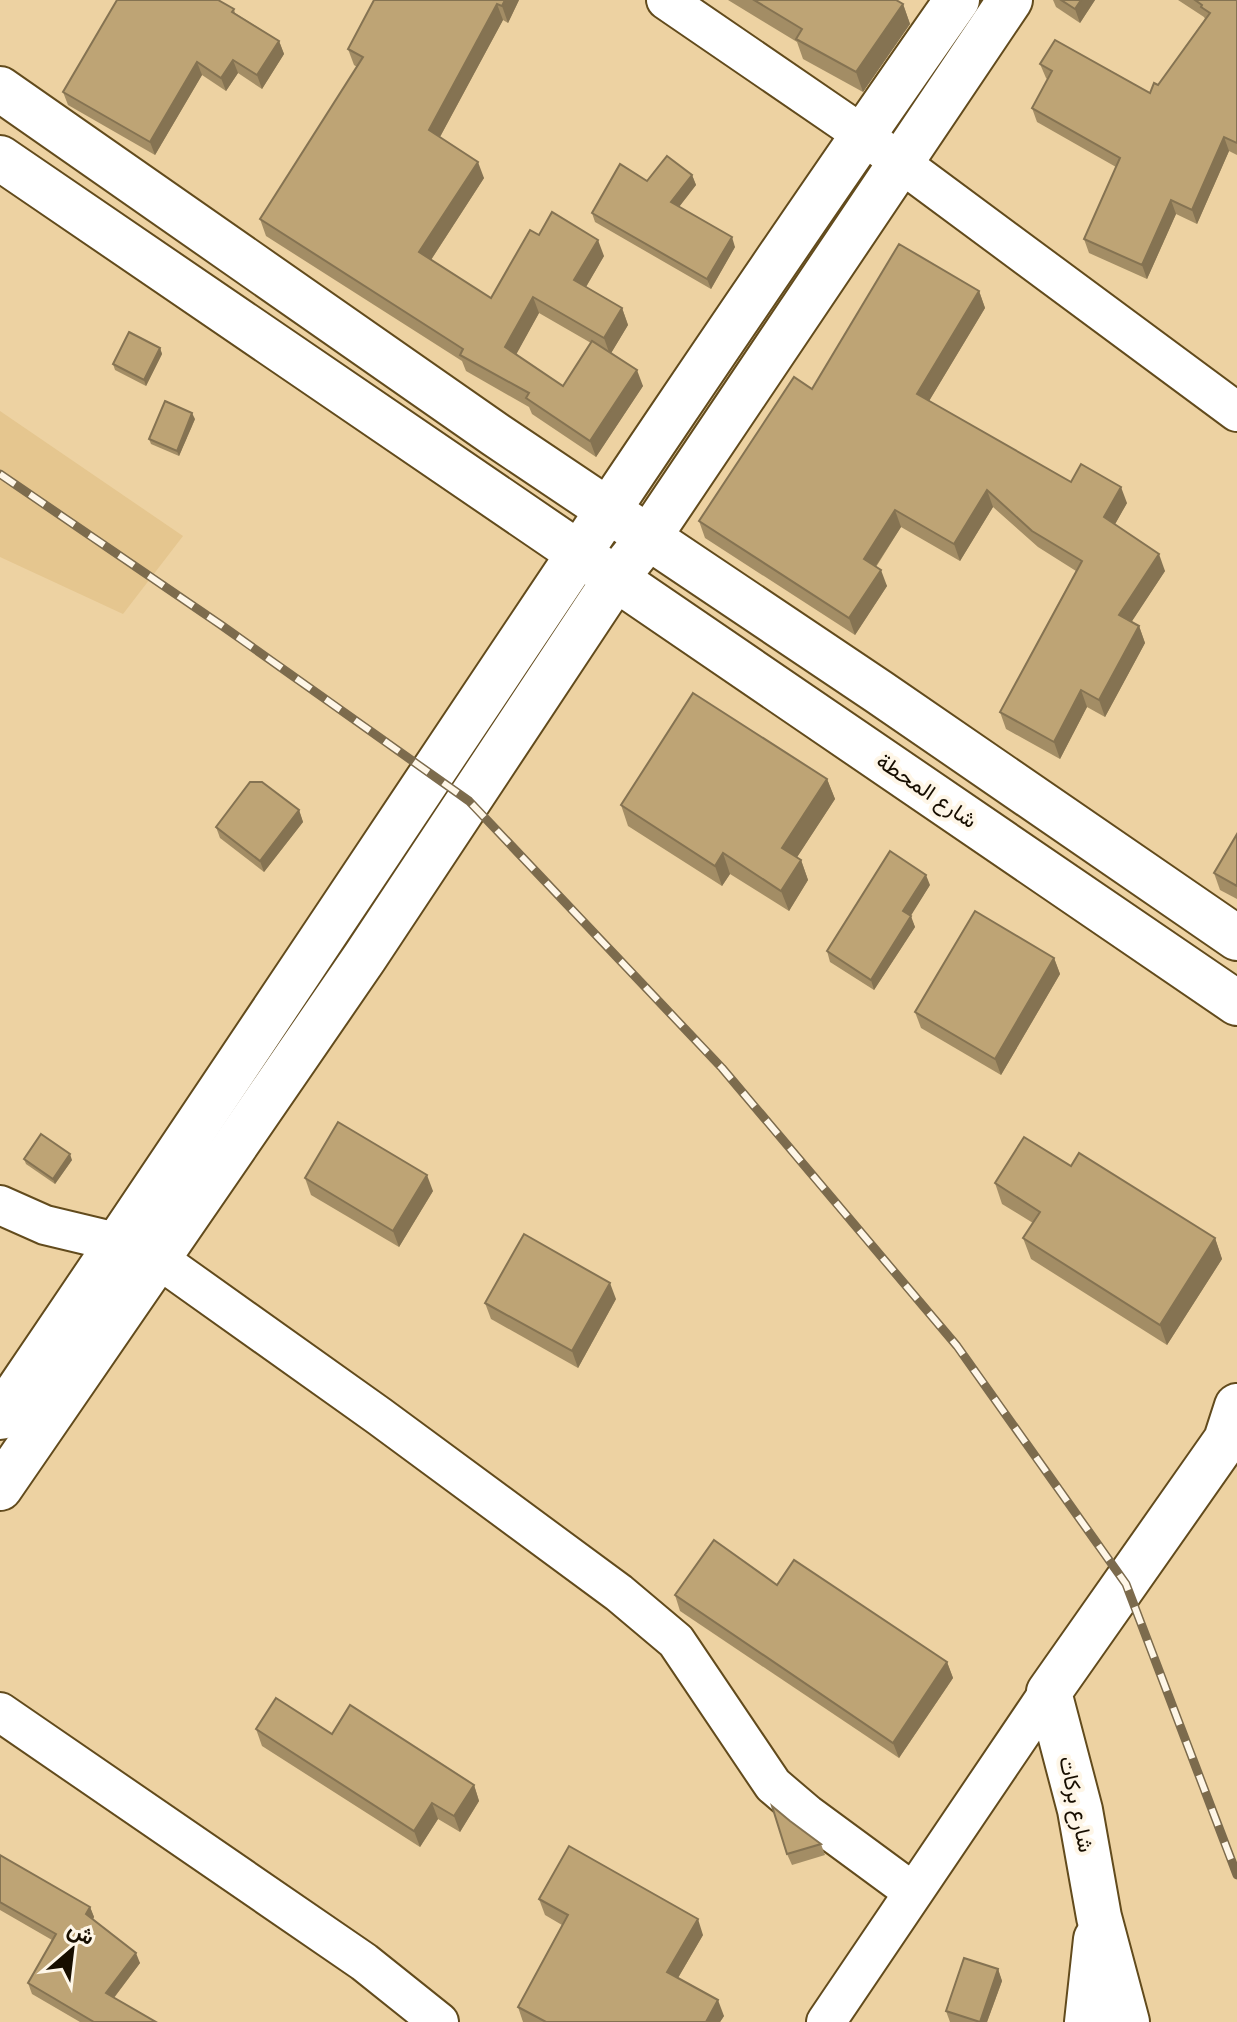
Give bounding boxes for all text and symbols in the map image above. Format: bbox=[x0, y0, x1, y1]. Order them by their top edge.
street label: شارع المحطة bbox=[871, 746, 983, 835]
street label: شارع بركات bbox=[1052, 1753, 1101, 1855]
north arrow bbox=[32, 1910, 112, 1990]
text: ش bbox=[63, 1914, 100, 1951]

